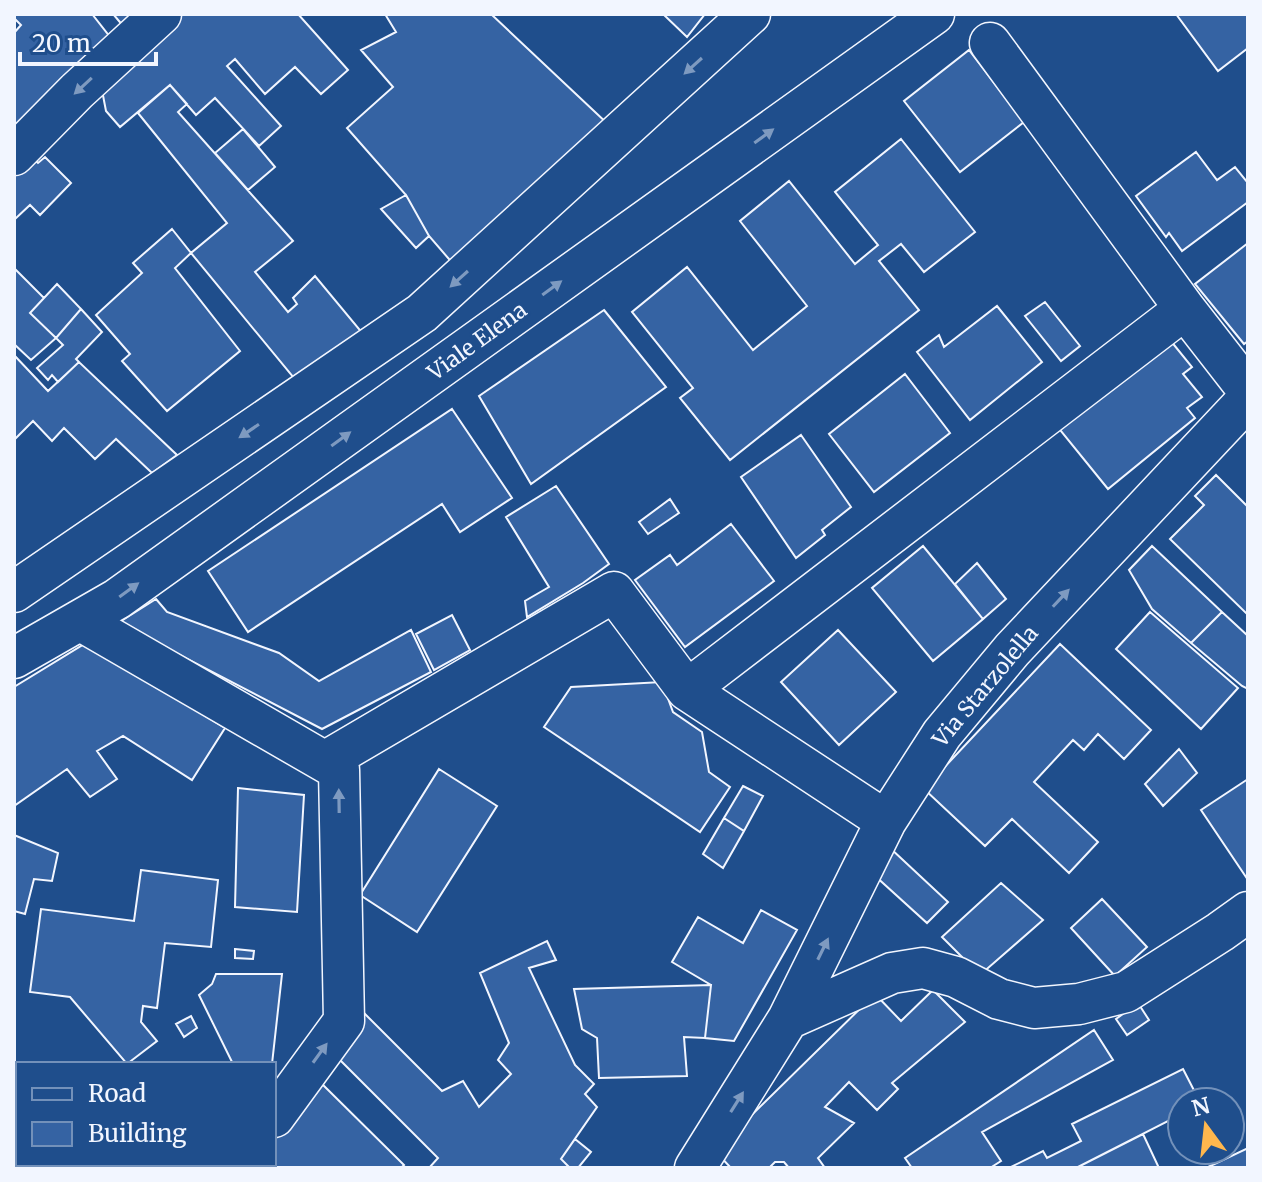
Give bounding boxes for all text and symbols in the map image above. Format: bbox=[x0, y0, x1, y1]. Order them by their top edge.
scale bar bbox=[20, 16, 156, 66]
text: 20 m bbox=[32, 28, 91, 59]
one-way arrow bbox=[683, 57, 702, 75]
one-way arrow bbox=[74, 77, 93, 95]
one-way arrow bbox=[753, 129, 774, 144]
one-way arrow bbox=[450, 270, 469, 288]
one-way arrow bbox=[542, 280, 563, 296]
street label: Viale Elena bbox=[421, 295, 532, 387]
one-way arrow bbox=[238, 423, 259, 438]
one-way arrow bbox=[330, 432, 351, 447]
one-way arrow bbox=[119, 583, 140, 598]
one-way arrow bbox=[1052, 588, 1070, 607]
street label: Via Starzolella bbox=[925, 619, 1044, 753]
one-way arrow bbox=[333, 788, 346, 813]
one-way arrow bbox=[816, 938, 829, 961]
one-way arrow bbox=[312, 1043, 327, 1064]
legend bbox=[16, 1062, 276, 1166]
text: Road bbox=[88, 1078, 146, 1109]
north arrow bbox=[1166, 1086, 1246, 1166]
one-way arrow bbox=[729, 1091, 743, 1113]
text: N bbox=[1189, 1091, 1213, 1122]
text: Building bbox=[88, 1118, 187, 1149]

